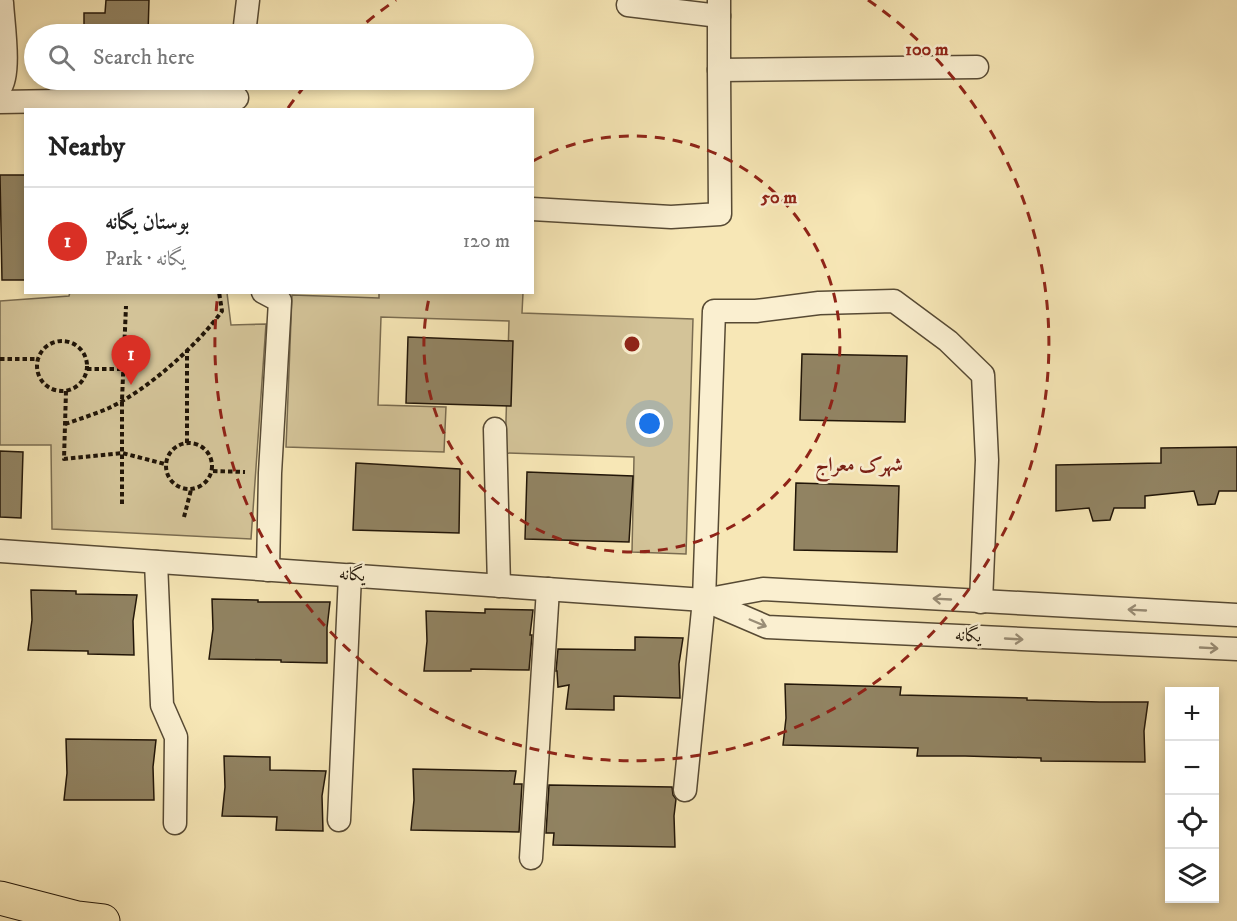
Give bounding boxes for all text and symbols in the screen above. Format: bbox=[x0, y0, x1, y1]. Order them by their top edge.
search box bbox=[24, 24, 534, 90]
text: 100 m bbox=[905, 39, 949, 61]
icon: search bbox=[45, 41, 78, 74]
text: Search here bbox=[93, 44, 195, 71]
text: Nearby bbox=[48, 131, 125, 164]
text: 50 m bbox=[760, 187, 797, 209]
text: بوستان یگانه bbox=[105, 209, 189, 236]
text: 1 bbox=[64, 229, 71, 254]
text: 120 m bbox=[463, 229, 510, 254]
text: Park · یگانه bbox=[105, 247, 185, 272]
centre of rings bbox=[622, 334, 642, 354]
pin: 1 bbox=[112, 336, 150, 385]
your location bbox=[635, 409, 664, 438]
district label: شهرک معراج bbox=[815, 453, 903, 483]
street label: یگانه bbox=[338, 561, 368, 587]
one-way arrow bbox=[932, 594, 952, 605]
one-way arrow bbox=[1127, 604, 1147, 615]
one-way arrow bbox=[748, 618, 766, 629]
street label: یگانه bbox=[954, 622, 984, 648]
one-way arrow bbox=[1004, 633, 1024, 644]
one-way arrow bbox=[1199, 642, 1219, 653]
map controls bbox=[1165, 687, 1219, 903]
button: + bbox=[1165, 687, 1219, 741]
button: − bbox=[1165, 741, 1219, 795]
button: locate bbox=[1165, 795, 1219, 849]
button: layers bbox=[1165, 849, 1219, 903]

